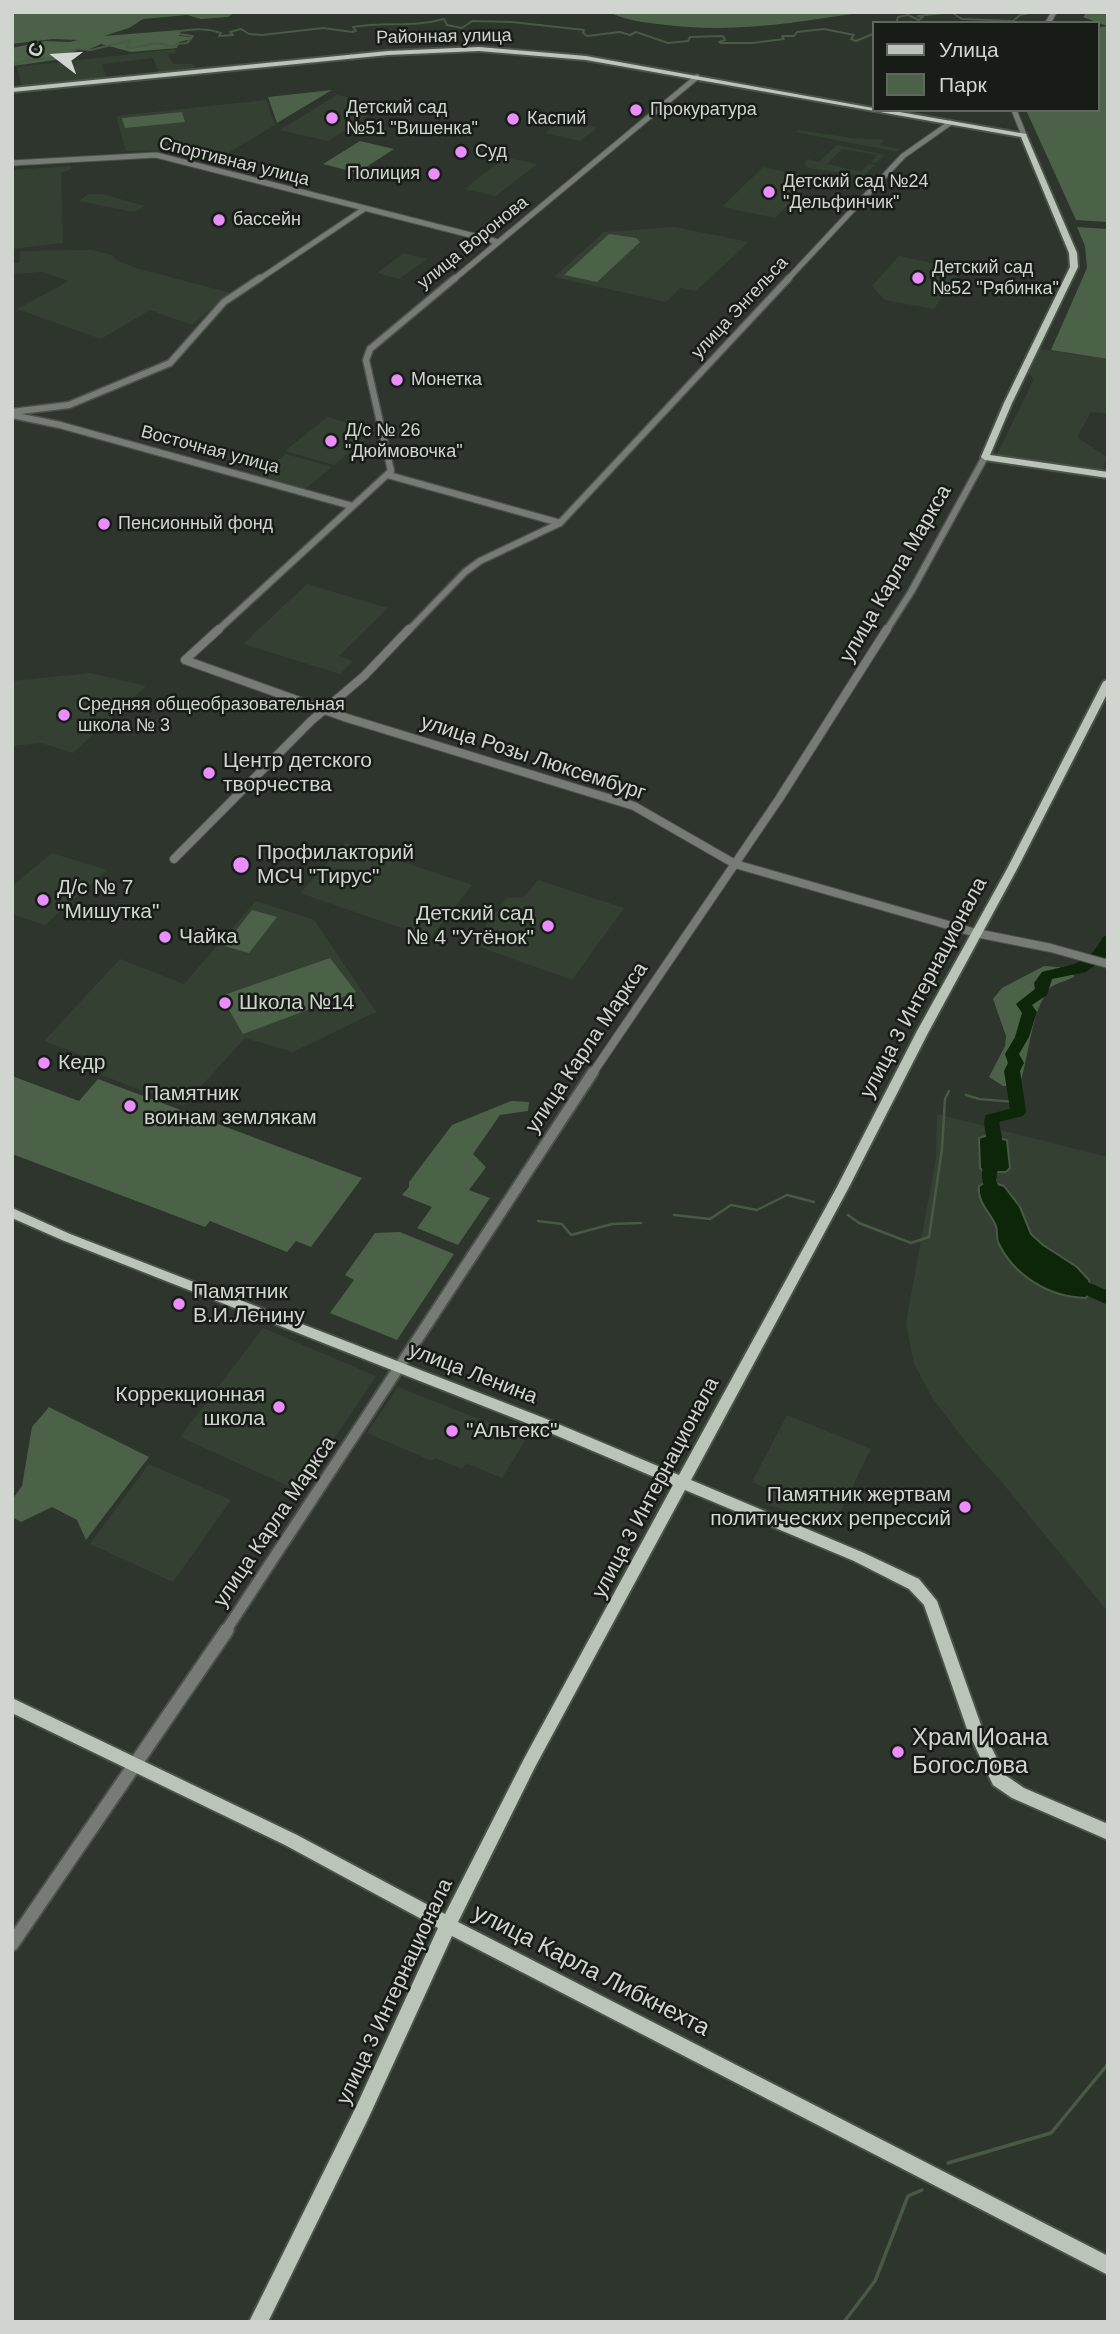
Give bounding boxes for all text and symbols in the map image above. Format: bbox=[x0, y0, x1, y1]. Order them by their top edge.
north arrow bbox=[21, 21, 91, 91]
legend bbox=[872, 21, 1099, 112]
street label: Районная улица bbox=[376, 25, 512, 49]
text: Улица bbox=[939, 38, 999, 61]
text: С bbox=[23, 40, 47, 59]
text: Парк bbox=[939, 73, 987, 96]
place label: Детский сад №51 "Вишенка" bbox=[346, 97, 478, 140]
place label: Прокуратура bbox=[650, 99, 757, 121]
marker: Прокуратура bbox=[628, 102, 644, 118]
place label: Каспий bbox=[527, 108, 586, 130]
marker: Детский сад №51 "Вишенка" bbox=[324, 110, 340, 126]
marker: Каспий bbox=[505, 111, 521, 127]
street label: Спортивная улица bbox=[156, 133, 312, 191]
place label: Суд bbox=[475, 141, 507, 163]
marker: Суд bbox=[453, 144, 469, 160]
place label: Полиция bbox=[347, 163, 420, 185]
marker: Полиция bbox=[426, 166, 442, 182]
place label: Детский сад №24 "Дельфинчик" bbox=[783, 171, 928, 214]
marker: Детский сад №24 "Дельфинчик" bbox=[761, 184, 777, 200]
street label: улица Воронова bbox=[413, 192, 533, 294]
place label: бассейн bbox=[233, 209, 301, 231]
marker: бассейн bbox=[211, 212, 227, 228]
street label: улица Энгельса bbox=[687, 252, 793, 364]
place label: Детский сад №52 "Рябинка" bbox=[932, 257, 1059, 300]
marker: Детский сад №52 "Рябинка" bbox=[910, 270, 926, 286]
place label: Монетка bbox=[411, 369, 482, 391]
marker: Монетка bbox=[389, 372, 405, 388]
place label: Д/с № 26 "Дюймовочка" bbox=[345, 420, 463, 462]
street label: Восточная улица bbox=[139, 421, 281, 479]
marker: Д/с № 26 "Дюймовочка" bbox=[323, 433, 339, 449]
street label: улица Карла Маркса bbox=[835, 481, 957, 667]
place label: Пенсионный фонд bbox=[118, 513, 273, 535]
marker: Пенсионный фонд bbox=[96, 516, 112, 532]
place label: Средняя общеобразовательная школа № 3 bbox=[78, 694, 345, 736]
marker: Средняя общеобразовательная школа № 3 bbox=[56, 707, 72, 723]
street label: улица Розы Люксембург bbox=[417, 710, 649, 806]
place label: Центр детского творчества bbox=[223, 748, 372, 798]
marker: Центр детского творчества bbox=[201, 765, 217, 781]
place label: Профилакторий МСЧ "Тирус" bbox=[257, 840, 414, 890]
marker: Профилакторий МСЧ "Тирус" bbox=[231, 855, 251, 875]
street label: улица 3 Интернационала bbox=[855, 873, 993, 1103]
place label: Д/с № 7 "Мишутка" bbox=[57, 875, 159, 925]
marker: Д/с № 7 "Мишутка" bbox=[35, 892, 51, 908]
place label: Детский сад № 4 "Утёнок" bbox=[406, 901, 534, 951]
marker: Детский сад № 4 "Утёнок" bbox=[540, 918, 556, 934]
place label: Чайка bbox=[179, 924, 238, 950]
marker: Чайка bbox=[157, 929, 173, 945]
street label: улица Карла Маркса bbox=[520, 958, 654, 1138]
place label: Школа №14 bbox=[239, 990, 355, 1016]
marker: Школа №14 bbox=[217, 995, 233, 1011]
place label: Кедр bbox=[58, 1050, 105, 1076]
marker: Кедр bbox=[36, 1055, 52, 1071]
place label: Памятник воинам землякам bbox=[144, 1081, 317, 1131]
marker: Памятник воинам землякам bbox=[122, 1098, 138, 1114]
place label: Памятник В.И.Ленину bbox=[193, 1279, 305, 1329]
marker: Памятник В.И.Ленину bbox=[171, 1296, 187, 1312]
street label: улица Ленина bbox=[405, 1338, 541, 1410]
street label: улица 3 Интернационала bbox=[587, 1373, 725, 1603]
place label: Коррекционная школа bbox=[115, 1382, 265, 1432]
marker: Коррекционная школа bbox=[271, 1399, 287, 1415]
place label: "Альтекс" bbox=[466, 1418, 557, 1444]
marker: "Альтекс" bbox=[444, 1423, 460, 1439]
street label: улица Карла Маркса bbox=[208, 1432, 342, 1612]
place label: Памятник жертвам политических репрессий bbox=[710, 1482, 951, 1532]
marker: Памятник жертвам политических репрессий bbox=[957, 1499, 973, 1515]
place label: Храм Иоана Богослова bbox=[912, 1724, 1048, 1780]
marker: Храм Иоана Богослова bbox=[890, 1744, 906, 1760]
street label: улица 3 Интернационала bbox=[332, 1875, 458, 2109]
street label: улица Карла Либкнехта bbox=[468, 1899, 714, 2043]

